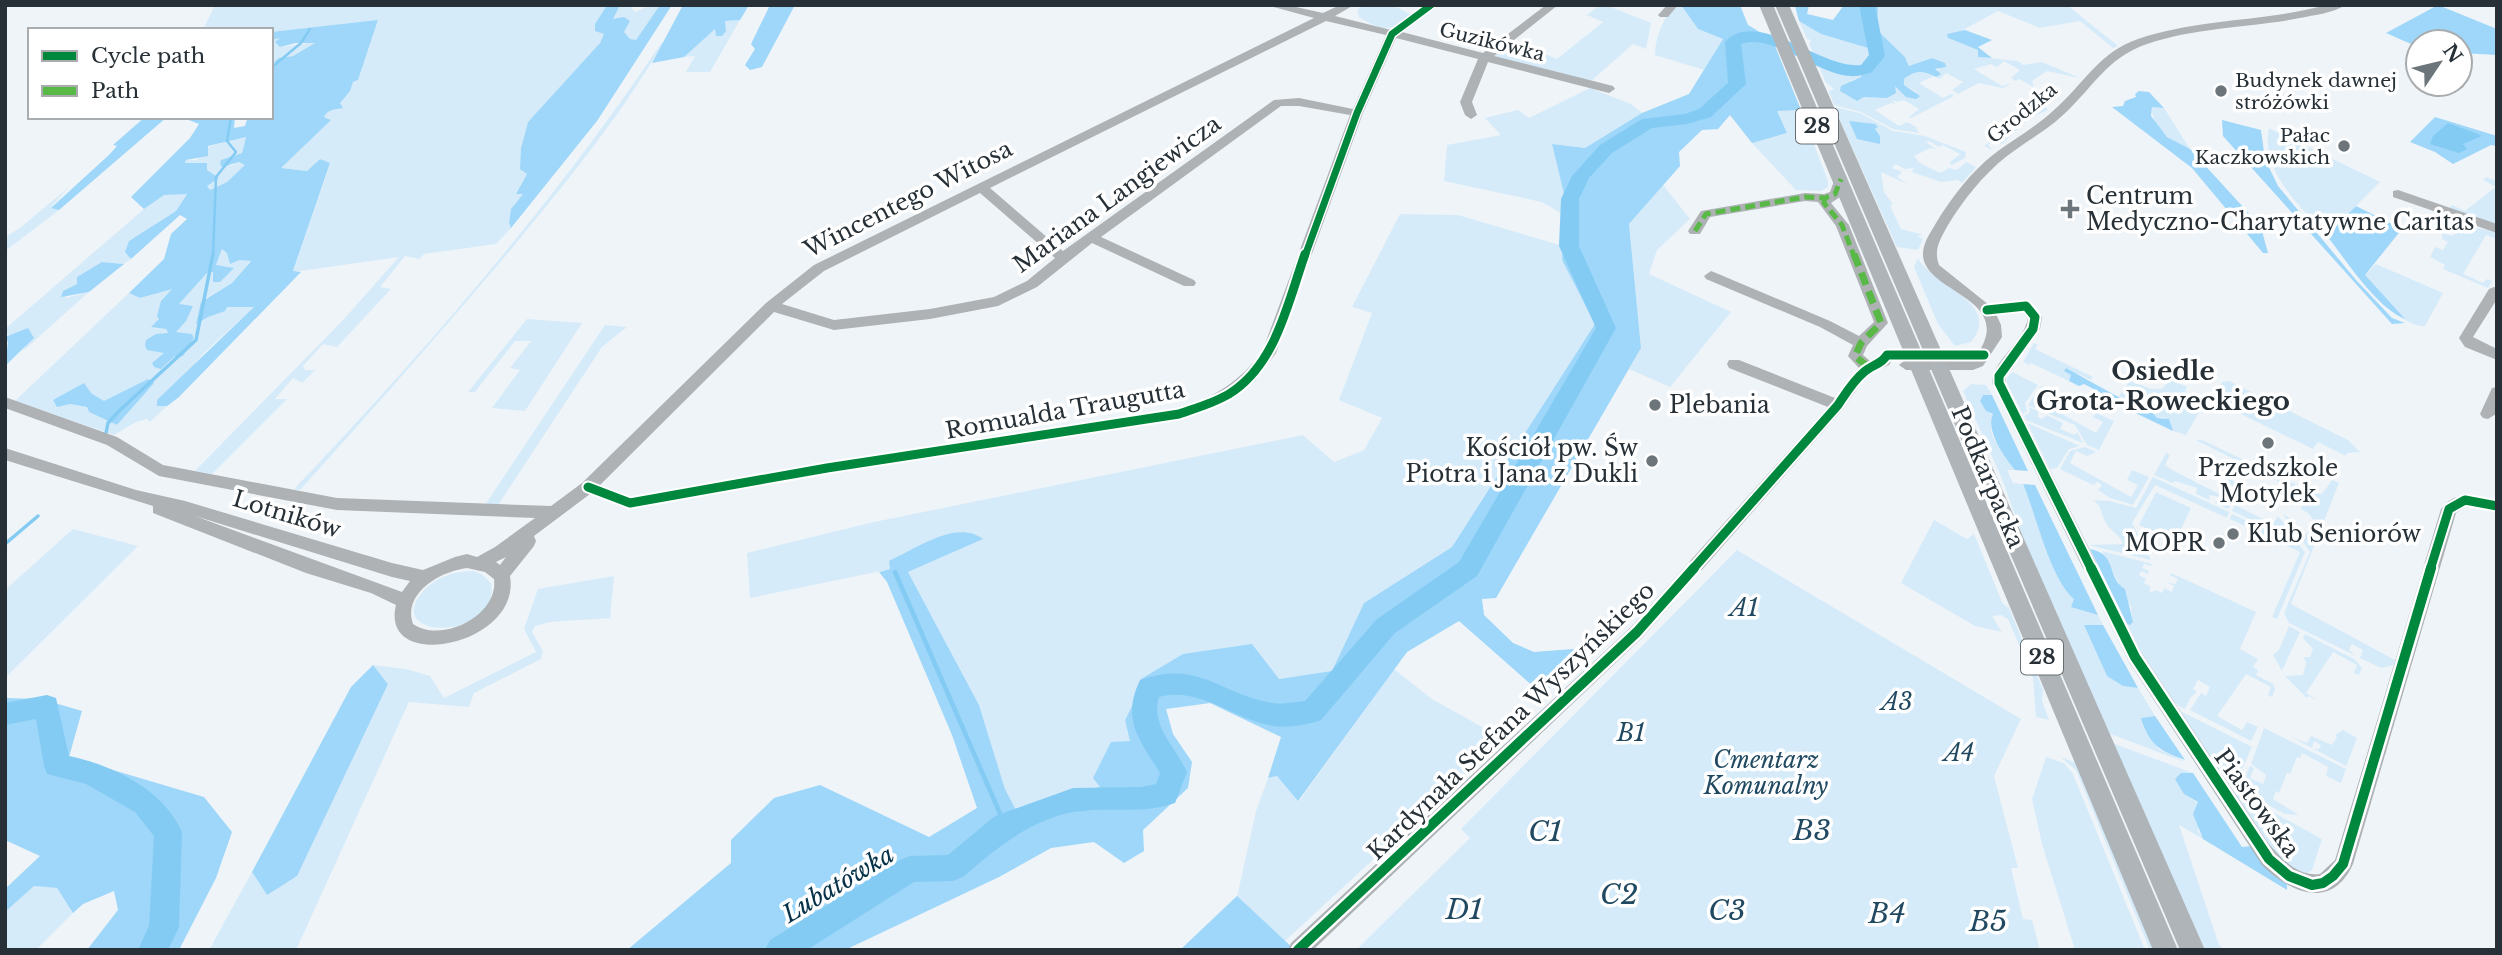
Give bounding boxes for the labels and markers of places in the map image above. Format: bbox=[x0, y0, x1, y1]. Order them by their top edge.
place label: Budynek dawnej stróżówki bbox=[2235, 69, 2397, 114]
marker: Budynek dawnej stróżówki bbox=[2213, 83, 2229, 99]
place label: Pałac Kaczkowskich bbox=[2195, 124, 2330, 169]
marker: Pałac Kaczkowskich bbox=[2336, 138, 2352, 154]
place label: Centrum Medyczno-Charytatywne Caritas bbox=[2086, 182, 2475, 236]
marker: Centrum Medyczno-Charytatywne Caritas bbox=[2060, 199, 2080, 219]
place label: Plebania bbox=[1669, 391, 1770, 419]
marker: Plebania bbox=[1647, 397, 1663, 413]
place label: Kościół pw. Św Piotra i Jana z Dukli bbox=[1405, 432, 1638, 488]
marker: Przedszkole Motylek bbox=[2260, 435, 2276, 451]
marker: Kościół pw. Św Piotra i Jana z Dukli bbox=[1644, 453, 1660, 469]
place label: Przedszkole Motylek bbox=[2198, 454, 2338, 508]
place label: Klub Seniorów bbox=[2247, 520, 2421, 548]
marker: Klub Seniorów bbox=[2225, 526, 2241, 542]
place label: MOPR bbox=[2125, 529, 2206, 557]
marker: MOPR bbox=[2211, 535, 2227, 551]

